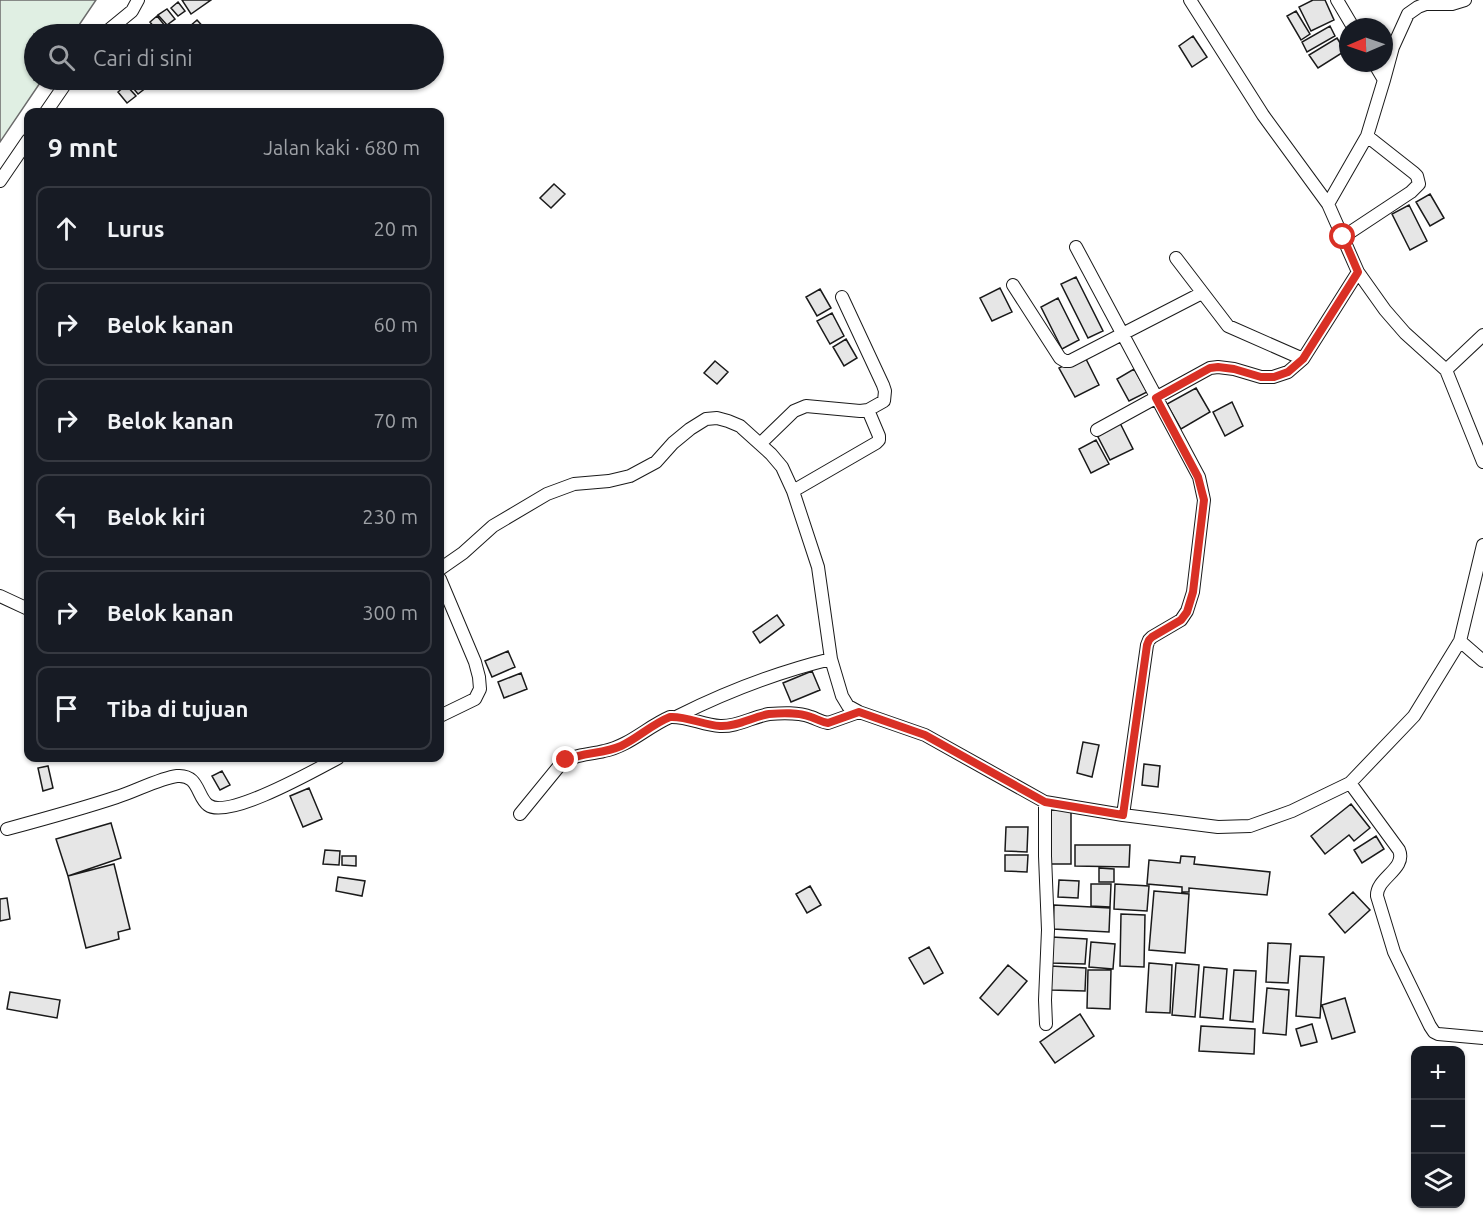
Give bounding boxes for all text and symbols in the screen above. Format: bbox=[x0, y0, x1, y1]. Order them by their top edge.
north arrow bbox=[1339, 18, 1393, 72]
search box bbox=[24, 24, 444, 90]
icon: search bbox=[45, 41, 78, 74]
text: Cari di sini bbox=[93, 45, 193, 70]
text: 9 mnt bbox=[48, 133, 118, 162]
text: Jalan kaki · 680 m bbox=[263, 136, 420, 159]
icon: ahead bbox=[50, 212, 83, 245]
text: Lurus bbox=[107, 216, 164, 241]
text: 20 m bbox=[374, 217, 418, 240]
route start bbox=[1329, 223, 1355, 249]
icon: right bbox=[50, 308, 83, 341]
text: Belok kanan bbox=[107, 312, 234, 337]
text: 60 m bbox=[374, 313, 418, 336]
icon: right bbox=[50, 404, 83, 437]
text: Belok kanan bbox=[107, 408, 234, 433]
text: 70 m bbox=[374, 409, 418, 432]
icon: left bbox=[50, 500, 83, 533]
text: Belok kiri bbox=[107, 504, 205, 529]
text: 230 m bbox=[362, 505, 418, 528]
icon: right bbox=[50, 596, 83, 629]
text: Belok kanan bbox=[107, 600, 234, 625]
text: 300 m bbox=[362, 601, 418, 624]
icon: arrive bbox=[50, 692, 83, 725]
text: Tiba di tujuan bbox=[107, 696, 248, 721]
route end bbox=[552, 746, 578, 772]
map controls bbox=[1411, 1046, 1465, 1208]
button: + bbox=[1411, 1046, 1465, 1100]
button: − bbox=[1411, 1100, 1465, 1154]
button: layers bbox=[1411, 1154, 1465, 1208]

